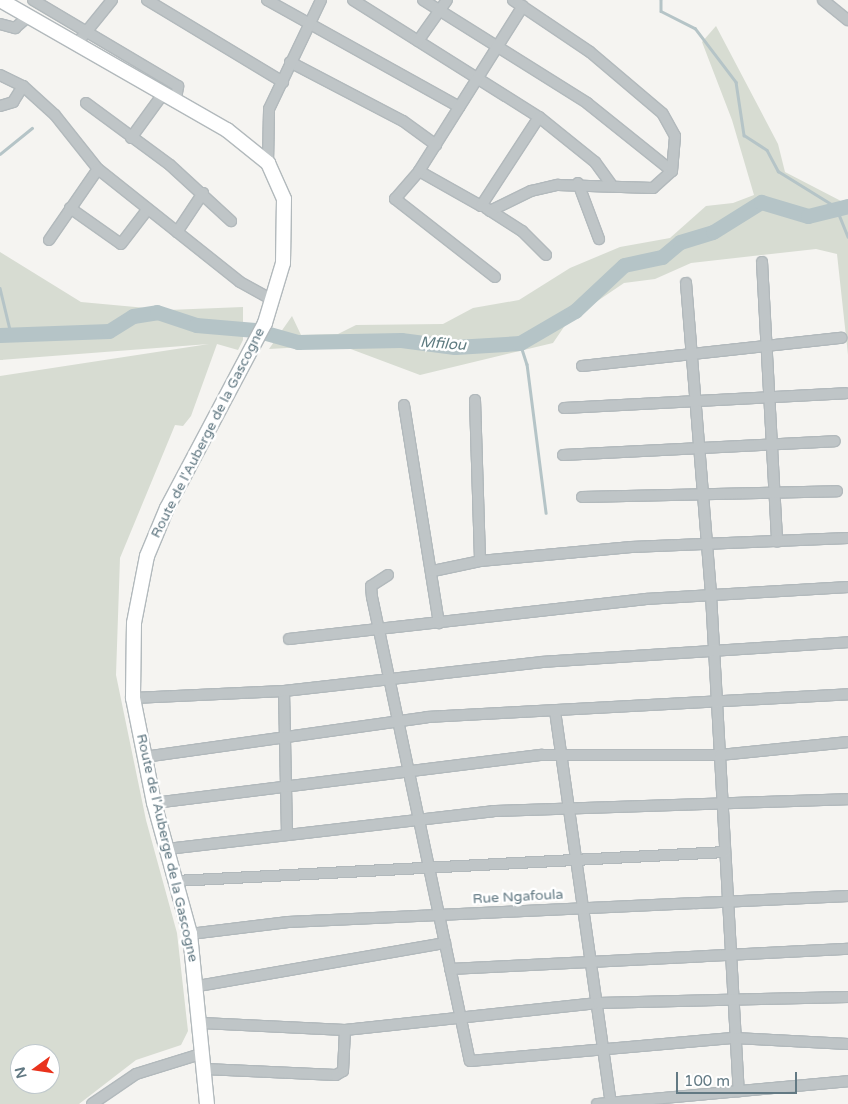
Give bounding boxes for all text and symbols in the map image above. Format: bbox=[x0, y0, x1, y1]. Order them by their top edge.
street label: Route de l'Auberge de la Gascogne bbox=[147, 325, 269, 541]
water label: Mfilou bbox=[419, 333, 467, 355]
street label: Route de l'Auberge de la Gascogne bbox=[133, 732, 201, 964]
street label: Rue Ngafoula bbox=[472, 886, 564, 908]
north arrow bbox=[10, 1044, 60, 1094]
scale bar bbox=[678, 1062, 799, 1094]
text: N bbox=[11, 1065, 31, 1080]
text: 100 m bbox=[684, 1072, 730, 1090]

